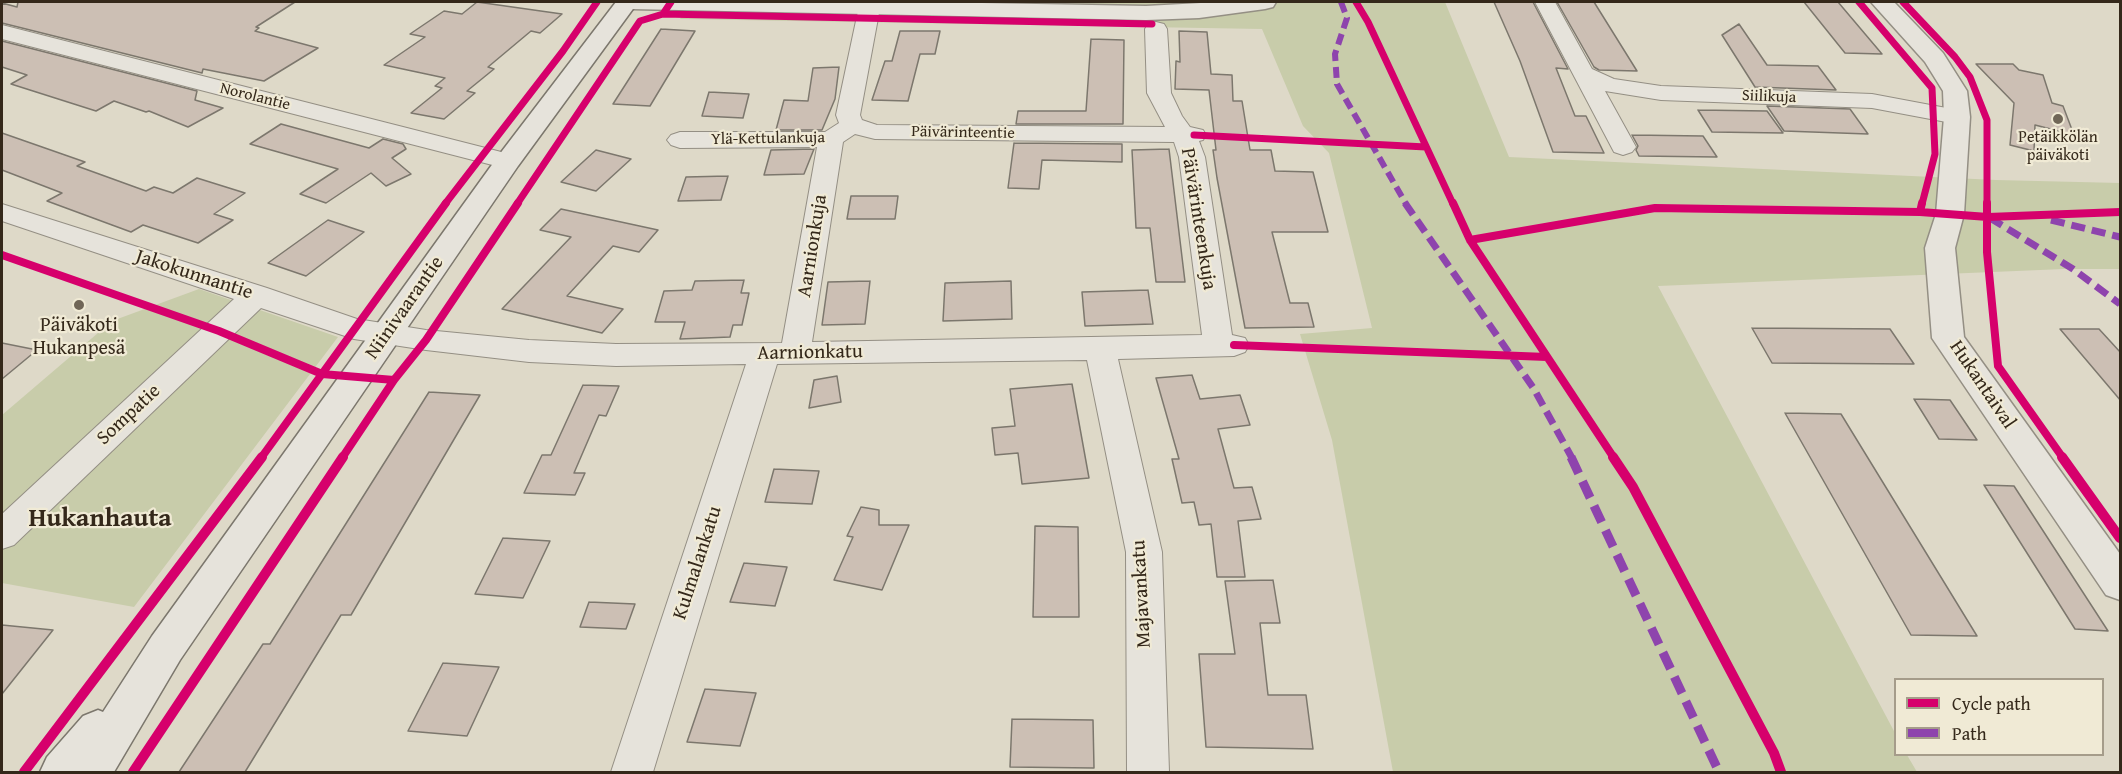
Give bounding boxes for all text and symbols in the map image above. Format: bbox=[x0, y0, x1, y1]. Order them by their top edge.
street label: Norolantie bbox=[218, 79, 292, 115]
street label: Siilikuja bbox=[1741, 86, 1797, 108]
marker: Petäikkölän päiväkoti bbox=[2051, 112, 2065, 126]
street label: Päivärinteentie bbox=[911, 122, 1015, 144]
street label: Ylä-Kettulankuja bbox=[711, 128, 825, 150]
place label: Petäikkölän päiväkoti bbox=[2018, 128, 2098, 166]
street label: Päivärinteenkuja bbox=[1175, 146, 1221, 292]
street label: Aarnionkuja bbox=[793, 193, 833, 299]
street label: Jakokunnantie bbox=[132, 245, 256, 305]
street label: Niinivaarantie bbox=[361, 252, 449, 364]
marker: Päiväkoti Hukanpesä bbox=[72, 298, 86, 312]
place label: Päiväkoti Hukanpesä bbox=[33, 314, 125, 361]
street label: Hukantaival bbox=[1944, 336, 2020, 434]
street label: Aarnionkatu bbox=[757, 340, 863, 366]
street label: Sompatie bbox=[92, 379, 166, 451]
district label: Hukanhauta bbox=[28, 503, 172, 535]
street label: Kulmalankatu bbox=[668, 503, 728, 623]
street label: Majavankatu bbox=[1127, 539, 1157, 649]
legend bbox=[1894, 678, 2104, 756]
text: Cycle path bbox=[1952, 690, 2031, 717]
text: Path bbox=[1952, 720, 1987, 747]

